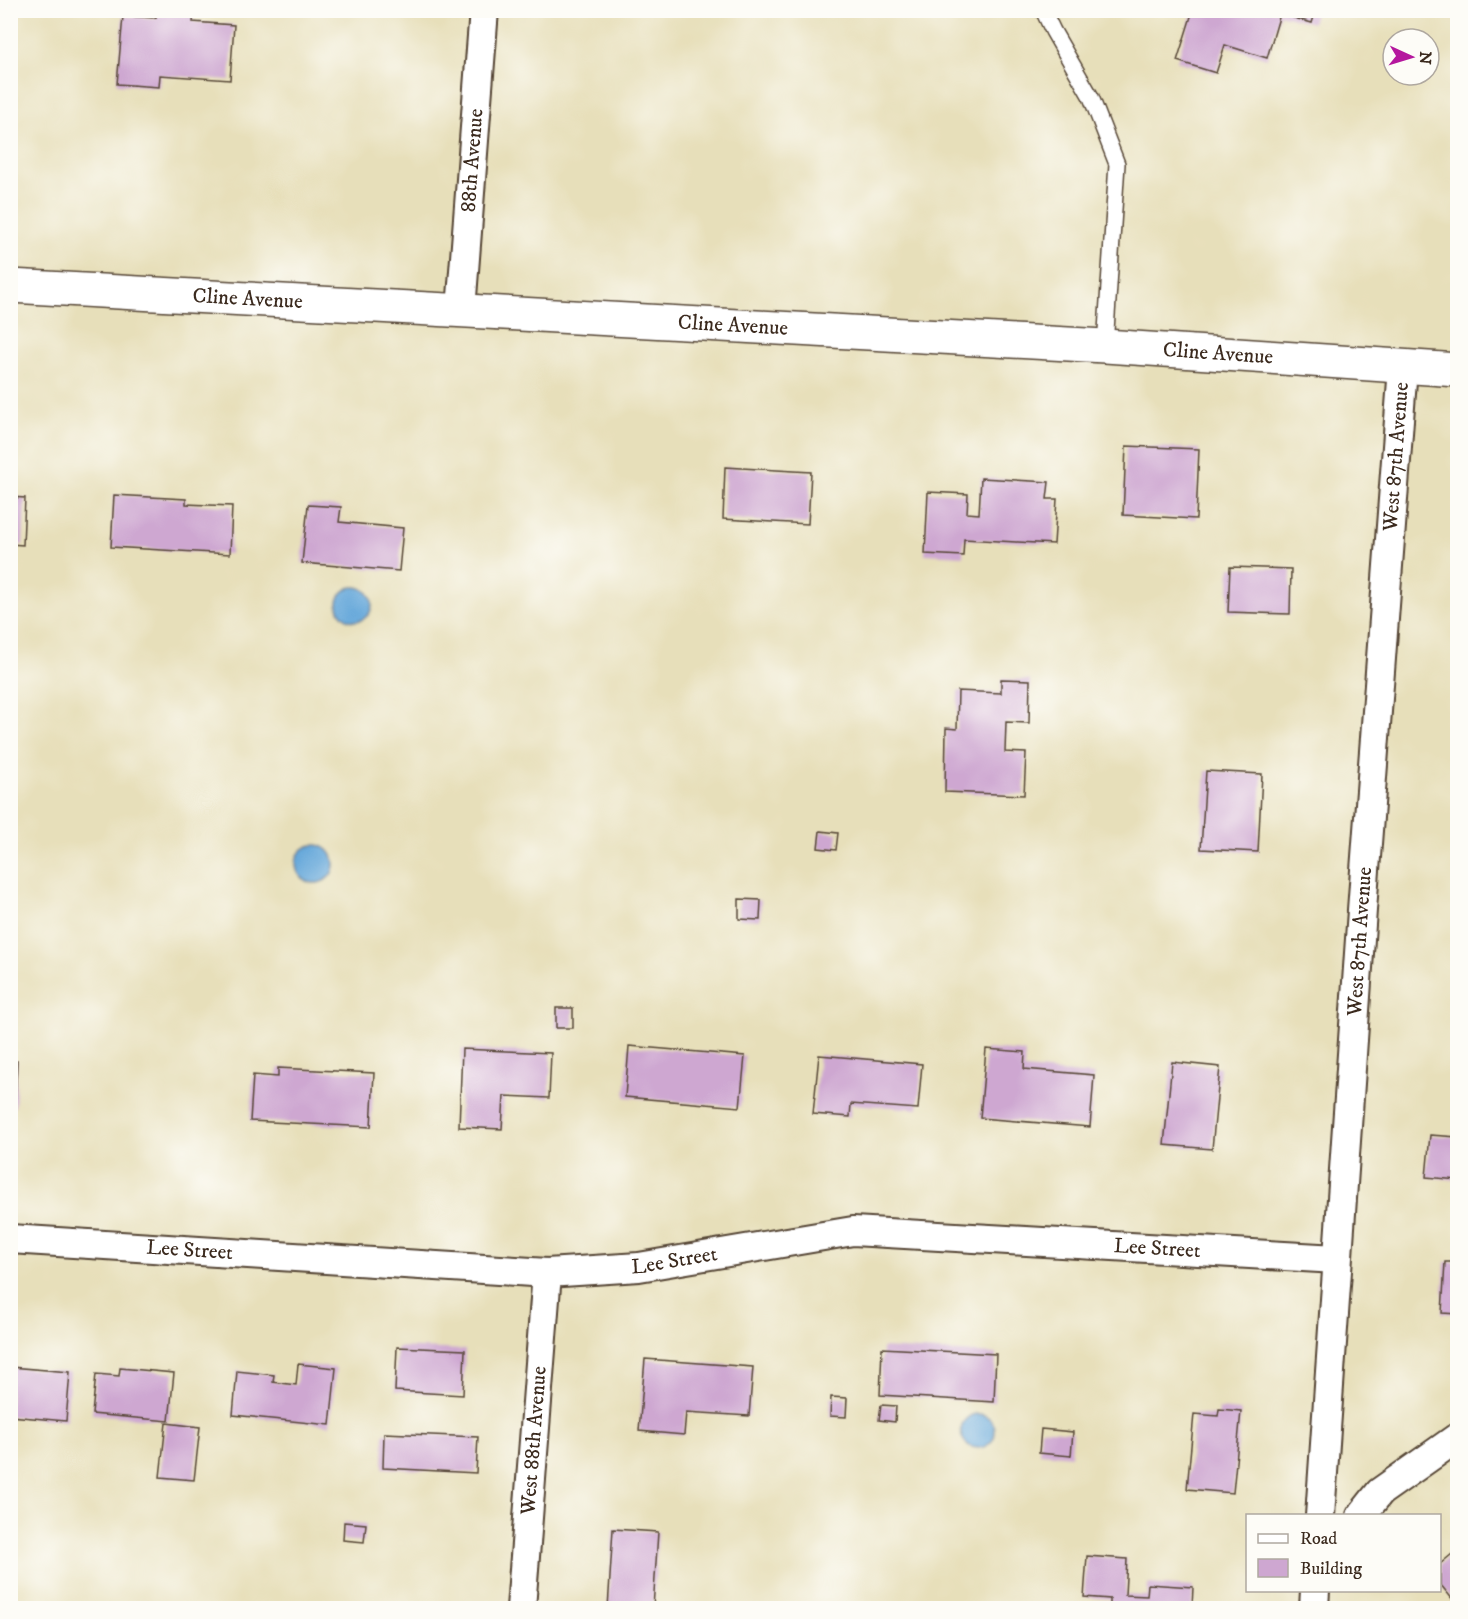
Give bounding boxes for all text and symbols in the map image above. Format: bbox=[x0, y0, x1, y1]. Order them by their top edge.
north arrow bbox=[1381, 27, 1441, 87]
text: N bbox=[1415, 51, 1435, 65]
street label: 88th Avenue bbox=[456, 107, 489, 213]
street label: Cline Avenue bbox=[192, 283, 304, 315]
street label: Cline Avenue bbox=[677, 310, 789, 342]
street label: Cline Avenue bbox=[1162, 337, 1274, 370]
street label: West 87th Avenue bbox=[1378, 381, 1415, 533]
street label: West 87th Avenue bbox=[1342, 865, 1378, 1018]
street label: Lee Street bbox=[1113, 1233, 1202, 1264]
street label: Lee Street bbox=[146, 1235, 234, 1266]
street label: Lee Street bbox=[631, 1241, 719, 1280]
street label: West 88th Avenue bbox=[515, 1365, 553, 1517]
legend bbox=[1246, 1514, 1441, 1592]
text: Road bbox=[1300, 1528, 1337, 1550]
text: Building bbox=[1300, 1558, 1362, 1580]

